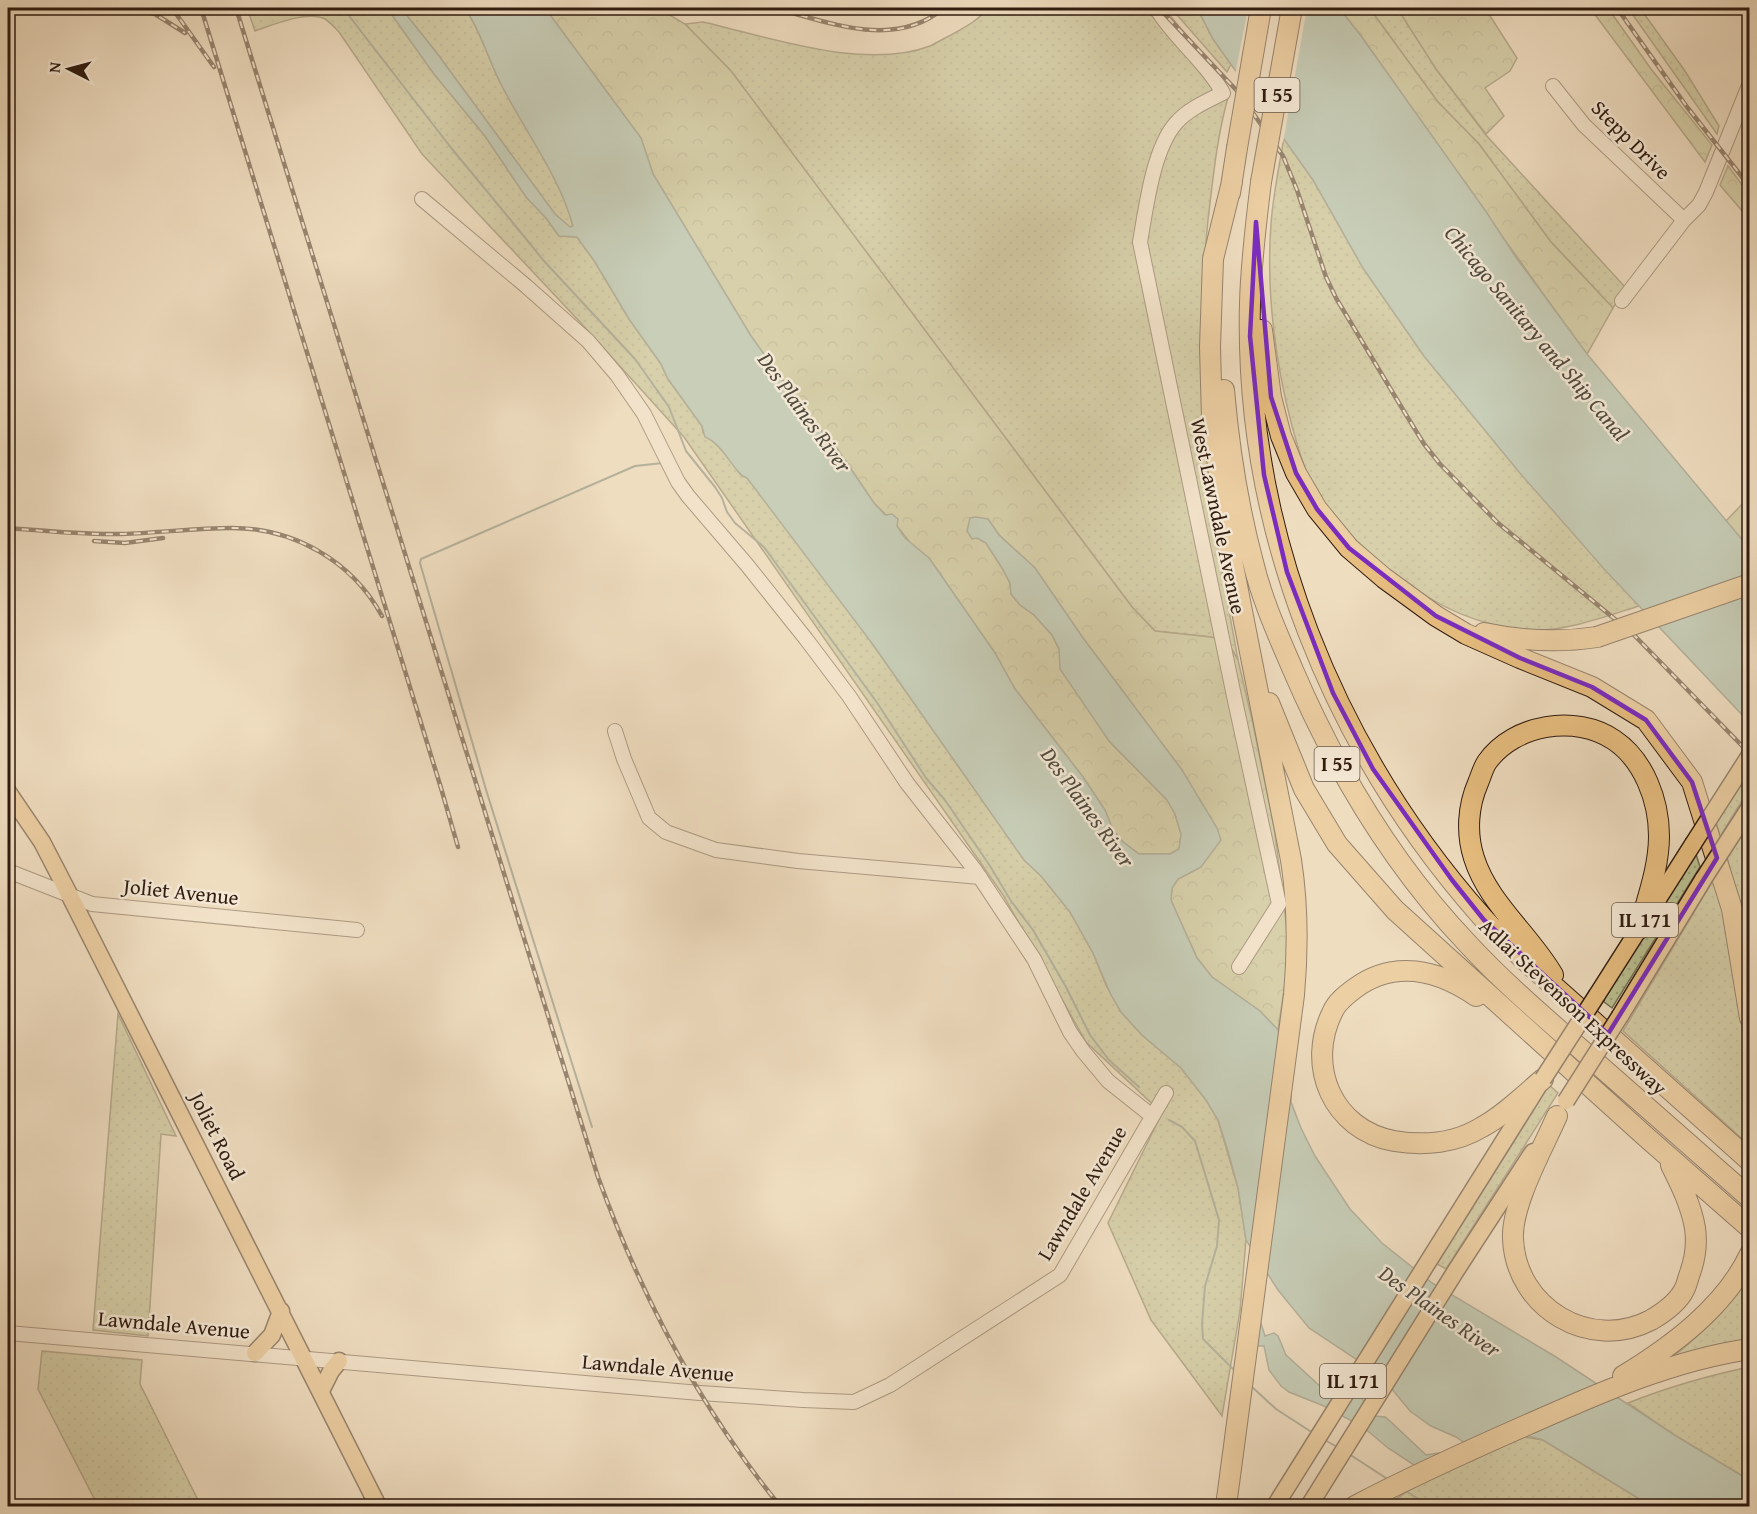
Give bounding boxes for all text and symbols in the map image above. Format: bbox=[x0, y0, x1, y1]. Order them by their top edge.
north arrow bbox=[39, 39, 99, 99]
text: N bbox=[42, 61, 67, 74]
road number: I 55 bbox=[1254, 78, 1300, 112]
street label: Stepp Drive bbox=[1584, 93, 1678, 187]
water label: Chicago Sanitary and Ship Canal bbox=[1437, 218, 1637, 448]
water label: Des Plaines River bbox=[750, 344, 860, 480]
street label: West Lawndale Avenue bbox=[1183, 415, 1254, 617]
water label: Des Plaines River bbox=[1033, 739, 1143, 875]
road number: I 55 bbox=[1314, 747, 1360, 781]
street label: Joliet Avenue bbox=[119, 870, 240, 913]
road number: IL 171 bbox=[1612, 903, 1678, 937]
street label: Adlai Stevenson Expressway bbox=[1472, 911, 1675, 1103]
street label: Joliet Road bbox=[181, 1084, 253, 1186]
street label: Lawndale Avenue bbox=[1029, 1119, 1134, 1266]
water label: Des Plaines River bbox=[1372, 1257, 1508, 1365]
street label: Lawndale Avenue bbox=[97, 1302, 252, 1347]
street label: Lawndale Avenue bbox=[581, 1345, 736, 1390]
road number: IL 171 bbox=[1320, 1364, 1386, 1398]

